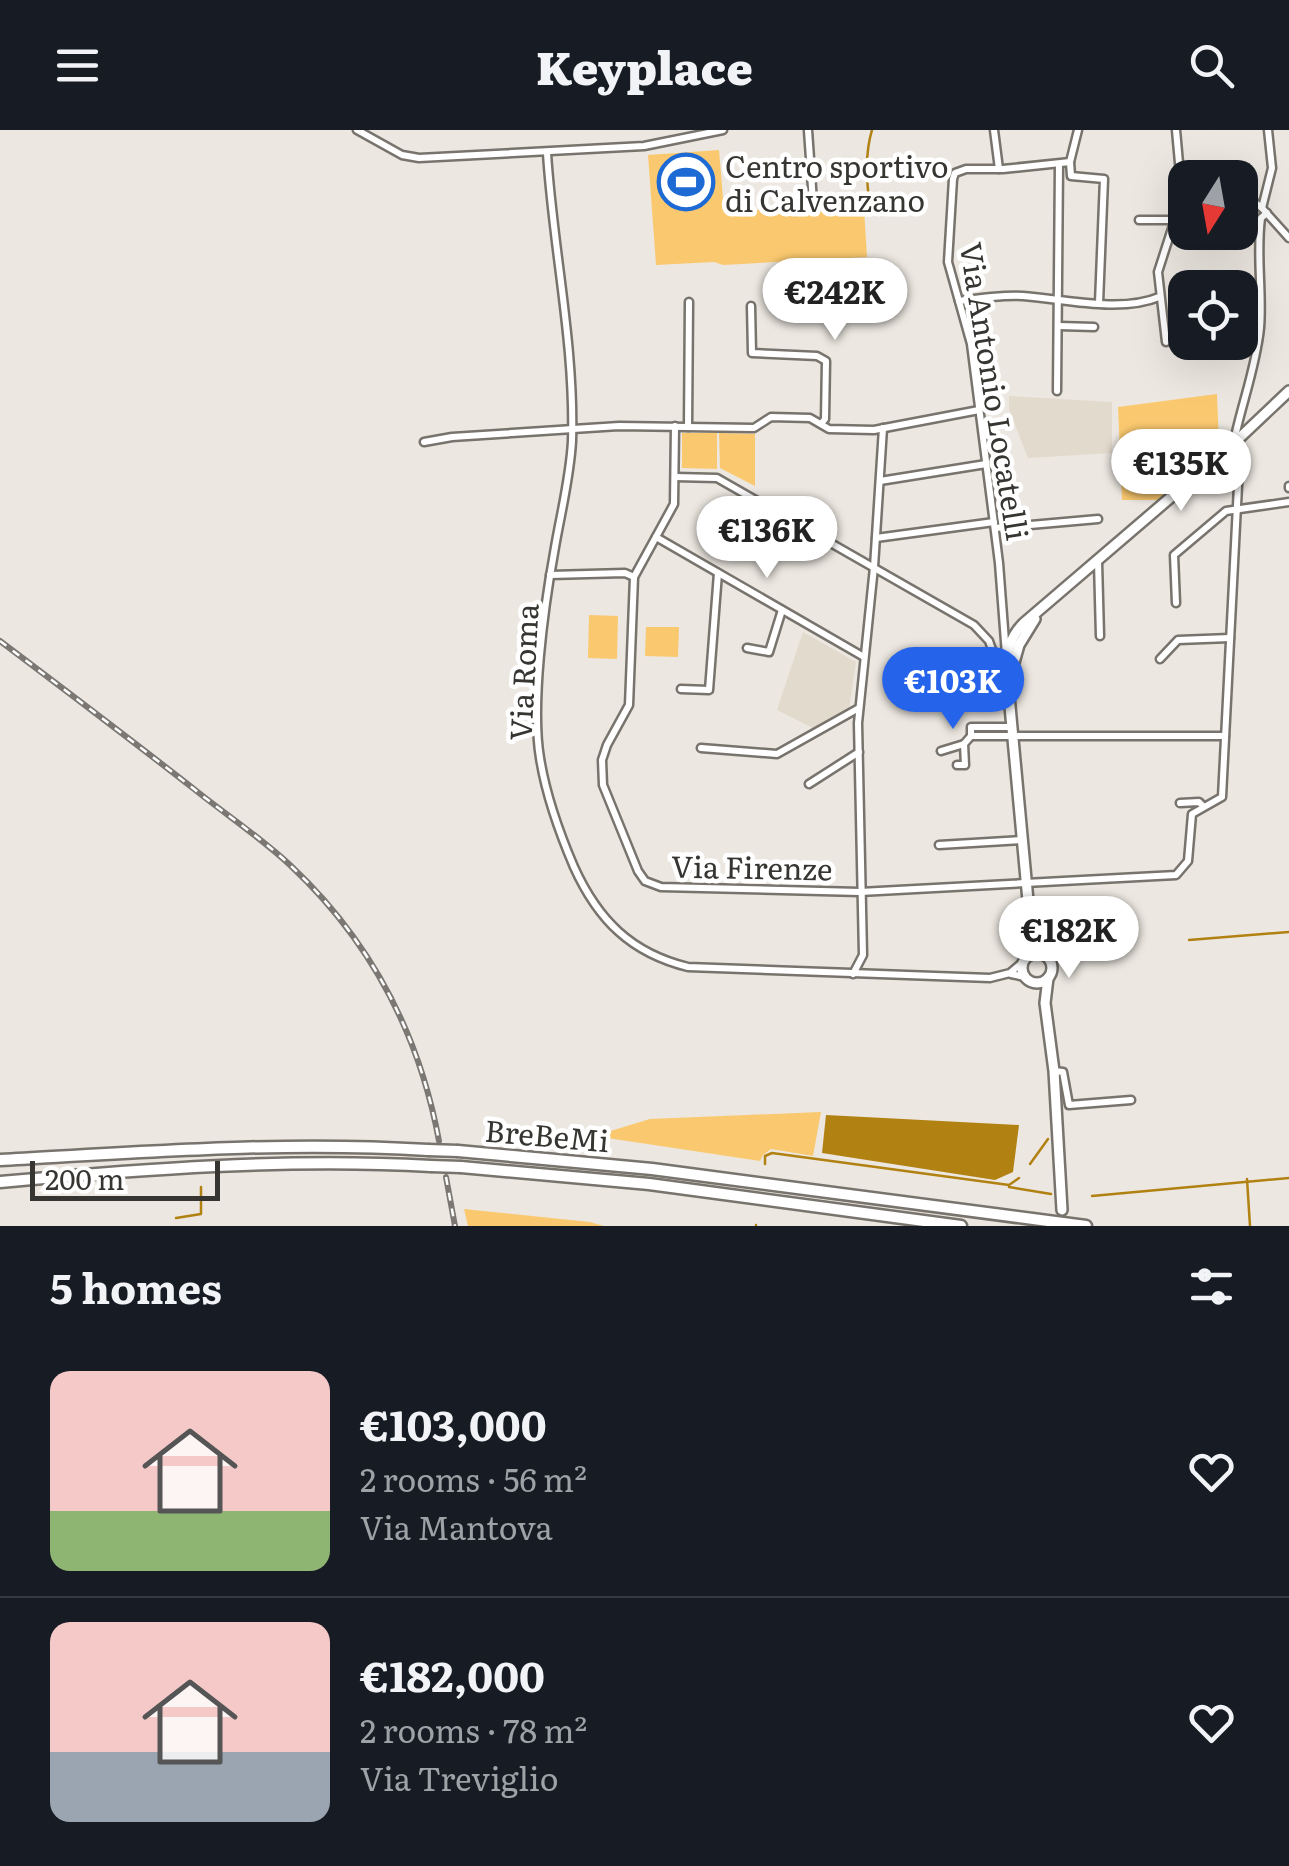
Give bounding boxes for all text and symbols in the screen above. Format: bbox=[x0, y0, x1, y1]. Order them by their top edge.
text: Keyplace bbox=[536, 32, 753, 99]
icon: menu bbox=[50, 38, 105, 93]
icon: search bbox=[1184, 38, 1239, 93]
place label: Centro sportivo di Calvenzano bbox=[725, 143, 949, 221]
sports icon: Centro sportivo di Calvenzano bbox=[656, 152, 716, 212]
north arrow bbox=[1168, 160, 1258, 250]
map controls bbox=[1168, 160, 1258, 360]
street label: Via Antonio Locatelli bbox=[951, 239, 1041, 543]
pin: €242K bbox=[765, 258, 905, 343]
text: €242K bbox=[784, 266, 886, 314]
button: locate bbox=[1168, 270, 1258, 360]
pin: €135K bbox=[1111, 429, 1251, 514]
text: €135K bbox=[1133, 437, 1229, 485]
pin: €136K bbox=[697, 496, 837, 581]
text: €136K bbox=[718, 504, 816, 552]
street label: Via Roma bbox=[496, 601, 548, 742]
pin: €103K bbox=[883, 647, 1023, 732]
text: €103K bbox=[904, 655, 1002, 703]
street label: Via Firenze bbox=[671, 843, 833, 889]
pin: €182K bbox=[999, 896, 1139, 981]
text: €182K bbox=[1021, 904, 1117, 952]
street label: BreBeMi bbox=[483, 1107, 611, 1161]
scale bar bbox=[30, 1156, 220, 1200]
text: 200 m bbox=[45, 1157, 124, 1199]
text: 5 homes bbox=[50, 1255, 222, 1317]
icon: filters bbox=[1184, 1259, 1239, 1314]
text: €103,000 bbox=[360, 1392, 547, 1454]
icon: home bbox=[130, 1411, 250, 1531]
icon: heart bbox=[1184, 1444, 1239, 1499]
text: 2 rooms · 56 m² bbox=[360, 1454, 587, 1502]
text: Via Mantova bbox=[360, 1502, 553, 1550]
text: €182,000 bbox=[360, 1643, 545, 1705]
icon: home bbox=[130, 1662, 250, 1782]
icon: heart bbox=[1184, 1695, 1239, 1750]
text: 2 rooms · 78 m² bbox=[360, 1705, 587, 1753]
text: Via Treviglio bbox=[360, 1753, 559, 1801]

